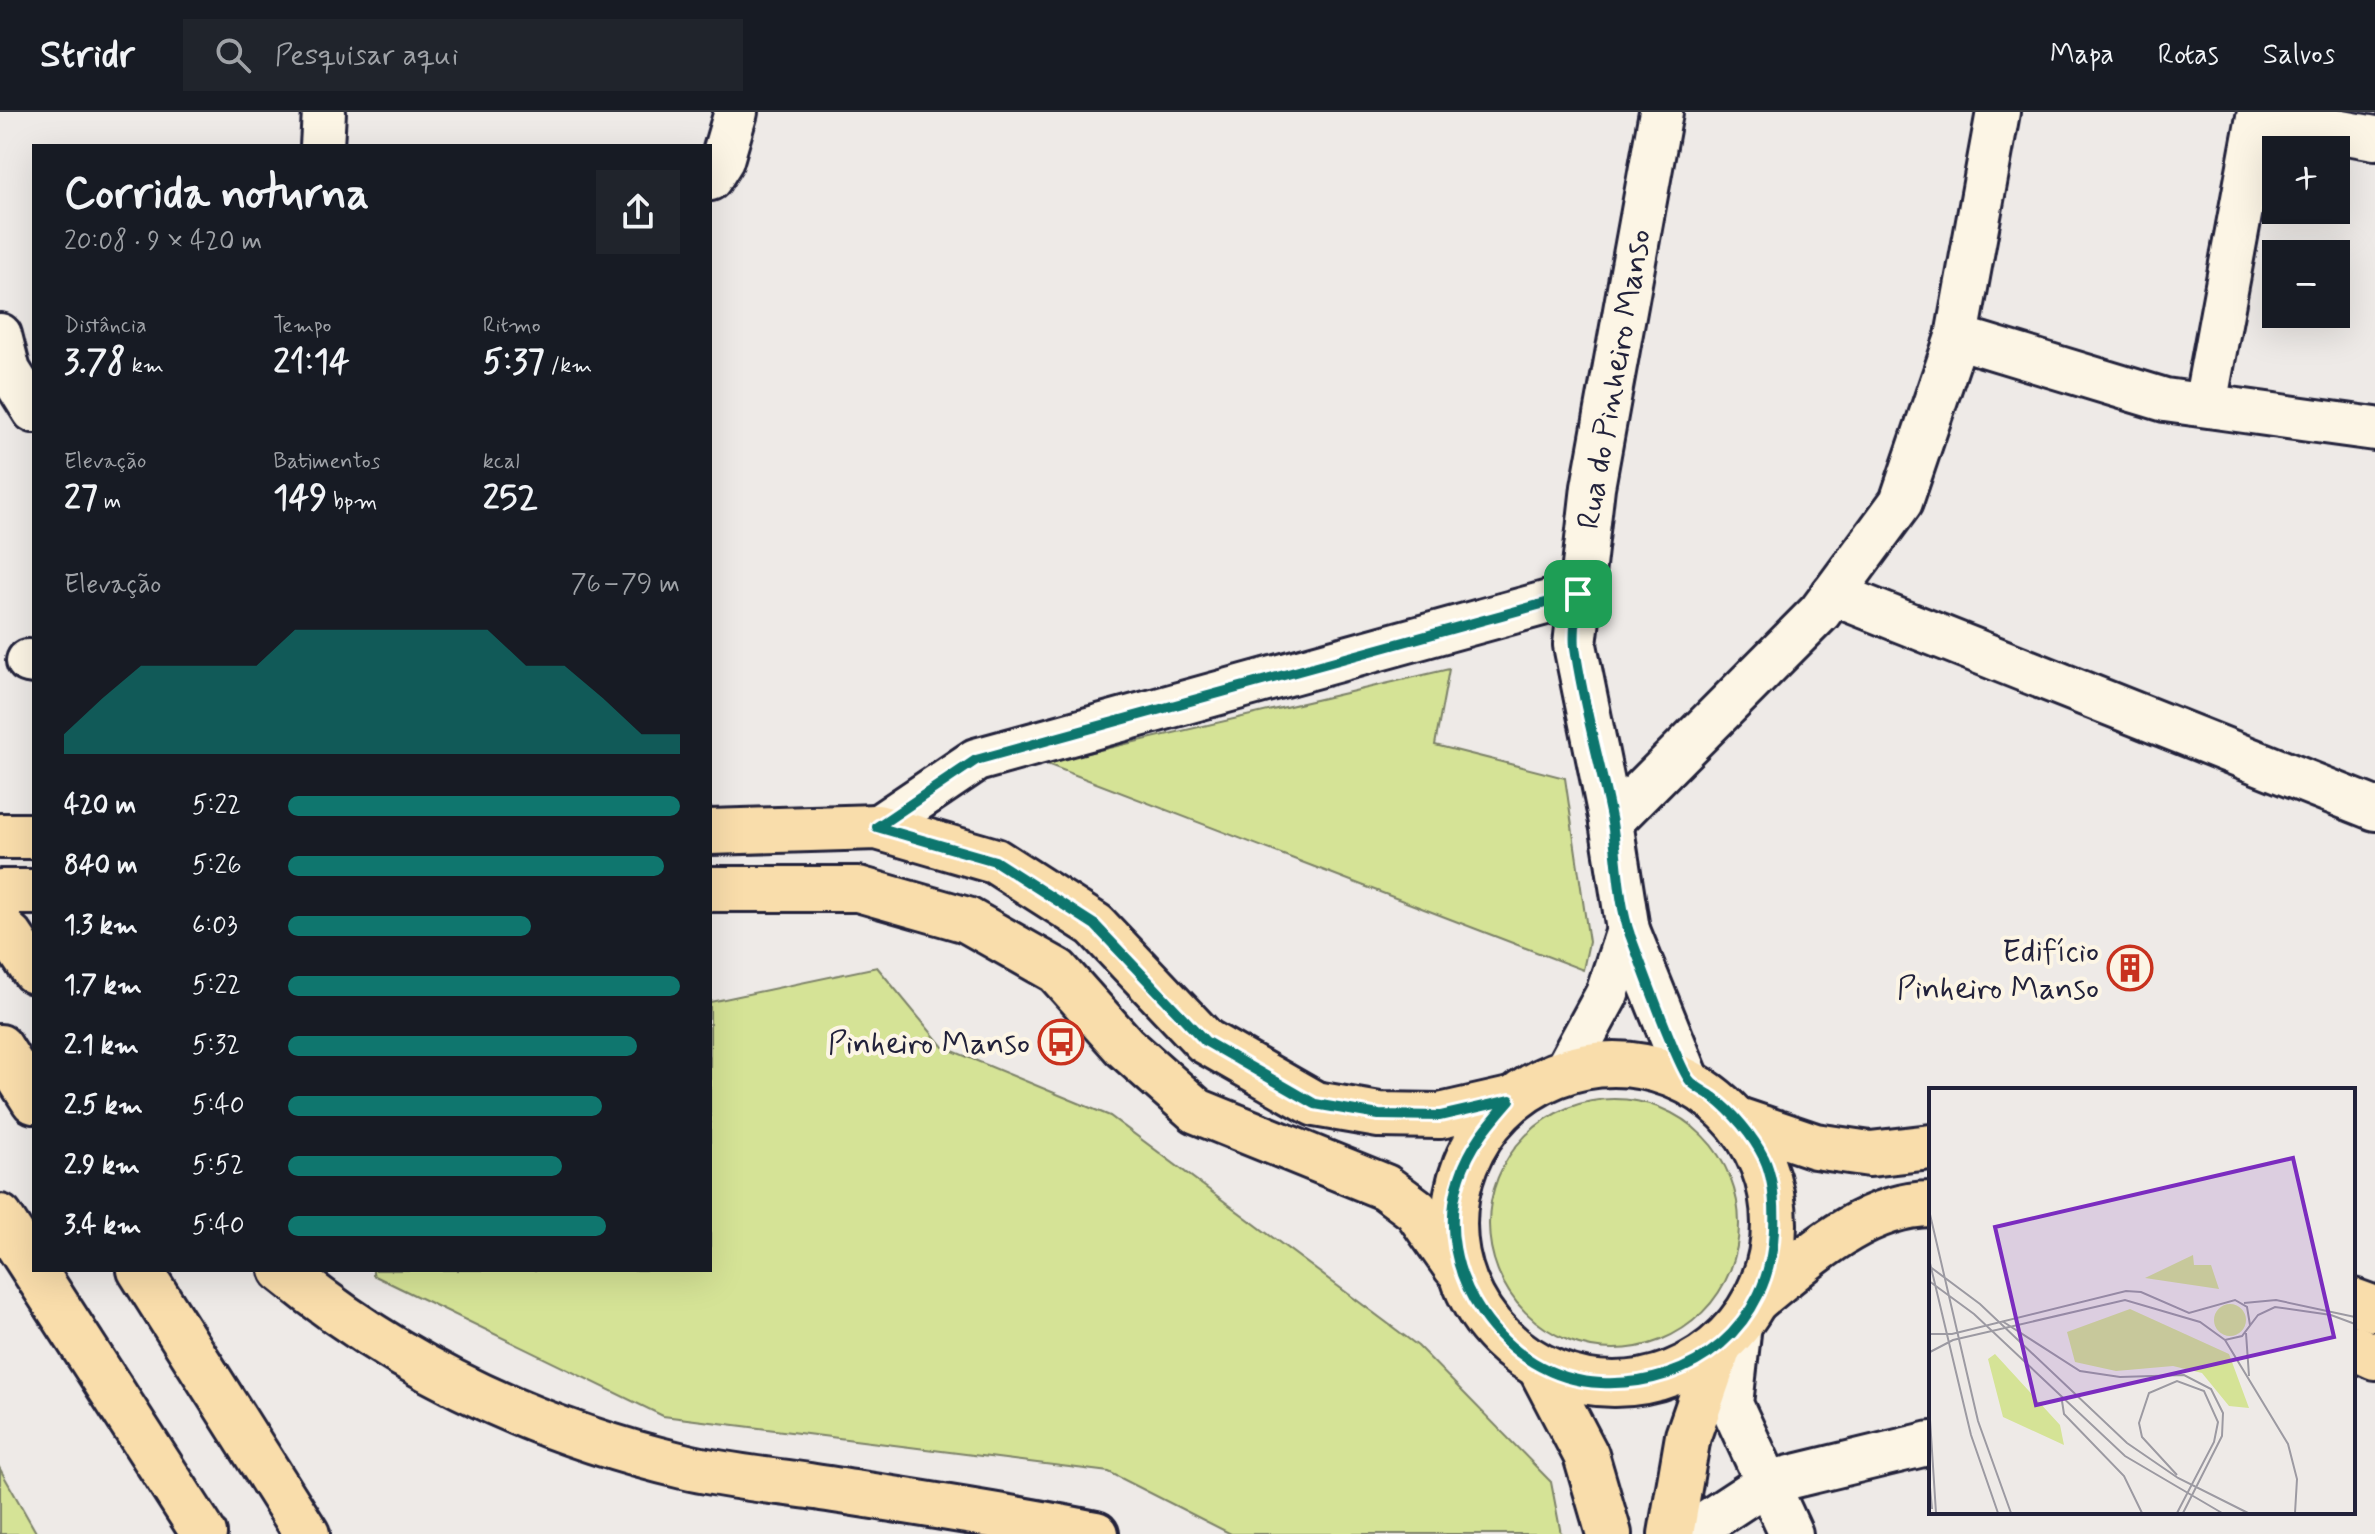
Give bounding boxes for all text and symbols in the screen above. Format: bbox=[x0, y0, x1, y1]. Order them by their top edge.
search box bbox=[183, 19, 743, 91]
text: Stridr bbox=[40, 31, 135, 80]
icon: search bbox=[211, 33, 255, 77]
text: Pesquisar aqui bbox=[275, 36, 459, 75]
text: Mapa bbox=[2050, 37, 2114, 74]
text: Rotas bbox=[2158, 37, 2219, 74]
text: Salvos bbox=[2263, 37, 2335, 74]
map controls bbox=[2262, 136, 2350, 328]
button: + bbox=[2262, 136, 2350, 224]
text: Corrida noturna bbox=[64, 166, 369, 224]
button: share bbox=[596, 170, 680, 254]
text: 20:08 · 9 × 420 m bbox=[64, 225, 262, 259]
street label: Rua do Pinheiro Manso bbox=[1568, 226, 1662, 533]
button: − bbox=[2262, 240, 2350, 328]
text: Distância bbox=[64, 312, 147, 340]
text: Tempo bbox=[273, 312, 332, 340]
text: Ritmo bbox=[483, 312, 541, 340]
text: 3.78 bbox=[64, 340, 126, 385]
text: 21:14 bbox=[273, 340, 350, 385]
text: 5:37 bbox=[483, 340, 545, 385]
text: km bbox=[126, 352, 164, 380]
text: /km bbox=[545, 352, 592, 380]
text: Elevação bbox=[64, 448, 146, 476]
text: Batimentos bbox=[273, 448, 380, 476]
text: kcal bbox=[483, 448, 520, 476]
text: 27 bbox=[64, 476, 98, 521]
text: 149 bbox=[273, 476, 327, 521]
text: 252 bbox=[483, 476, 538, 521]
text: m bbox=[98, 488, 121, 516]
text: bpm bbox=[327, 488, 377, 516]
pin bbox=[1544, 560, 1612, 628]
text: Elevação bbox=[64, 568, 161, 602]
text: 76–79 m bbox=[571, 568, 680, 602]
icon: arrive bbox=[1556, 572, 1600, 616]
text: 420 m bbox=[64, 789, 136, 823]
text: 5:22 bbox=[192, 789, 241, 823]
text: 840 m bbox=[64, 849, 138, 883]
text: 5:26 bbox=[192, 849, 242, 883]
text: 1.3 km bbox=[64, 909, 138, 943]
text: 6:03 bbox=[192, 909, 238, 943]
place label: Edifício Pinheiro Manso bbox=[1897, 931, 2099, 1010]
building icon: Edifício Pinheiro Manso bbox=[2106, 944, 2154, 992]
text: 1.7 km bbox=[64, 969, 142, 1003]
text: 5:22 bbox=[192, 969, 241, 1003]
bus stop icon: Pinheiro Manso bbox=[1037, 1018, 1085, 1066]
place label: Pinheiro Manso bbox=[828, 1023, 1030, 1065]
text: 2.1 km bbox=[64, 1029, 139, 1063]
text: 5:32 bbox=[192, 1029, 240, 1063]
inset map bbox=[1929, 1088, 2355, 1514]
text: 2.5 km bbox=[64, 1089, 143, 1123]
text: 5:40 bbox=[192, 1089, 245, 1123]
text: 2.9 km bbox=[64, 1149, 140, 1183]
text: 5:52 bbox=[192, 1149, 244, 1183]
text: 3.4 km bbox=[64, 1209, 141, 1243]
text: 5:40 bbox=[192, 1209, 245, 1243]

